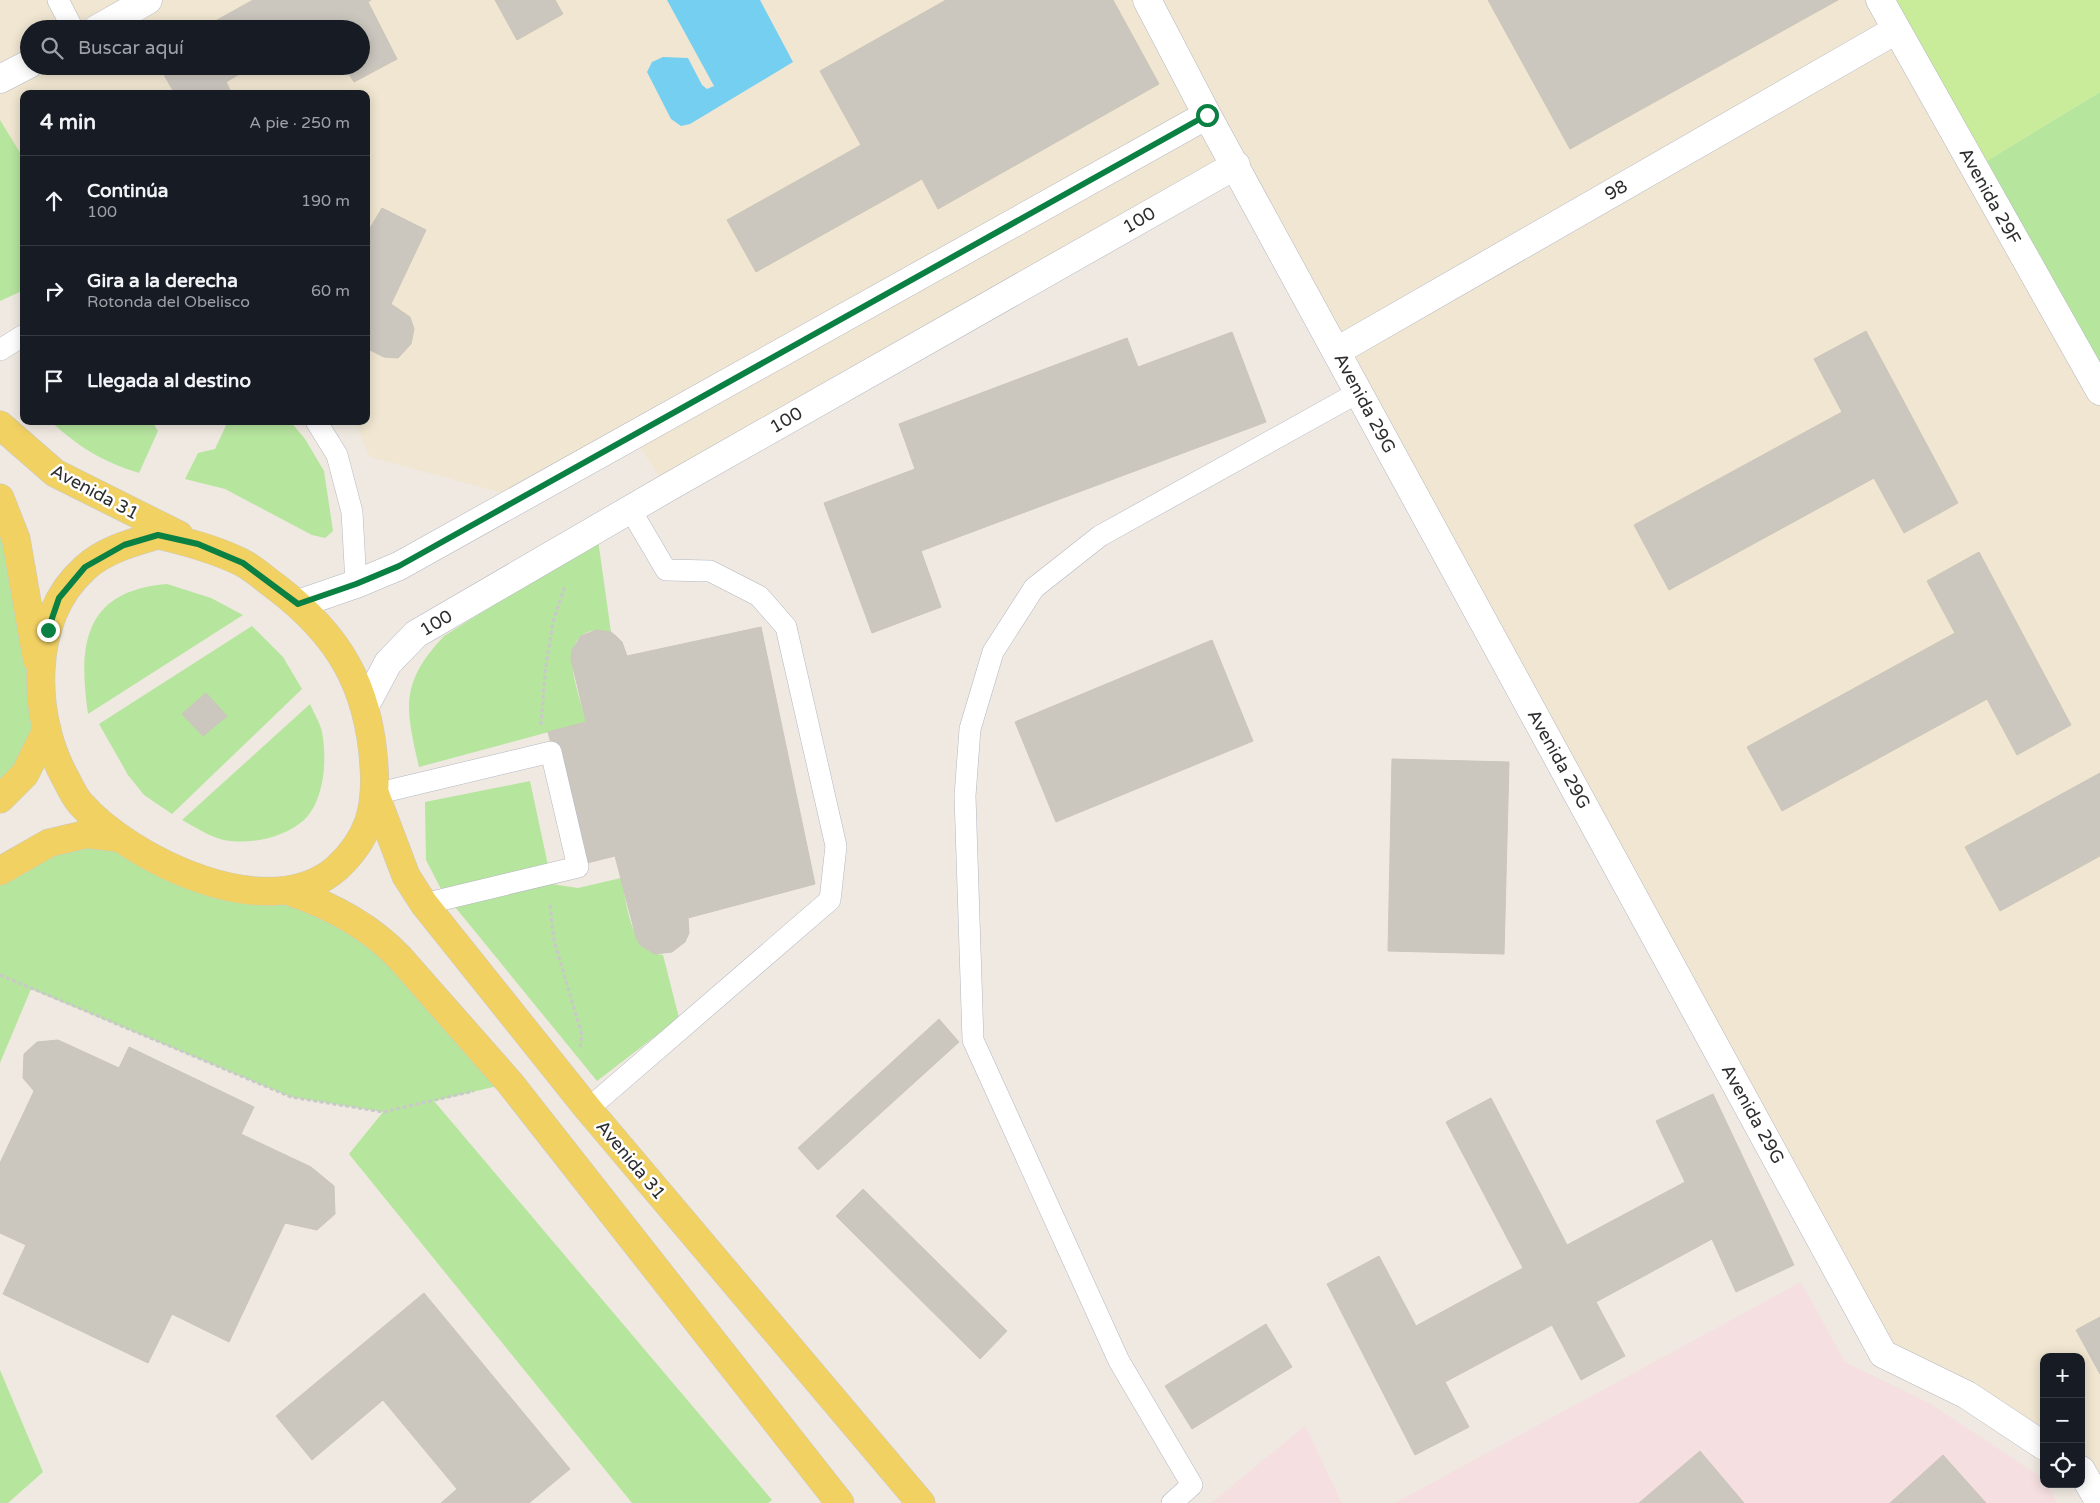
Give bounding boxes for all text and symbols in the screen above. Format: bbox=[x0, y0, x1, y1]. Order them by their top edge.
search box bbox=[20, 20, 370, 75]
icon: search bbox=[38, 34, 66, 62]
text: Buscar aquí bbox=[78, 37, 184, 59]
route start bbox=[1196, 104, 1219, 127]
text: 4 min bbox=[40, 110, 96, 135]
text: A pie · 250 m bbox=[249, 113, 350, 133]
street label: Avenida 29F bbox=[1954, 144, 2026, 248]
street label: 98 bbox=[1601, 175, 1631, 205]
text: Continúa bbox=[87, 180, 169, 202]
icon: ahead bbox=[40, 187, 68, 215]
text: 190 m bbox=[301, 191, 350, 211]
text: 100 bbox=[87, 202, 117, 222]
street label: 100 bbox=[1119, 202, 1159, 238]
text: Gira a la derecha bbox=[87, 270, 238, 292]
icon: right bbox=[40, 277, 68, 305]
text: 60 m bbox=[311, 281, 350, 301]
text: Rotonda del Obelisco bbox=[87, 292, 250, 312]
street label: Avenida 29G bbox=[1329, 349, 1401, 457]
icon: arrive bbox=[40, 367, 68, 395]
text: Llegada al destino bbox=[87, 370, 251, 392]
street label: 100 bbox=[766, 402, 806, 438]
street label: Avenida 31 bbox=[47, 460, 143, 524]
street label: 100 bbox=[416, 605, 456, 641]
route end bbox=[37, 619, 60, 642]
street label: Avenida 29G bbox=[1523, 705, 1595, 813]
street label: Avenida 29G bbox=[1717, 1060, 1789, 1168]
street label: Avenida 31 bbox=[592, 1116, 670, 1204]
map controls bbox=[2040, 1353, 2085, 1488]
button: + bbox=[2040, 1353, 2085, 1398]
button: − bbox=[2040, 1398, 2085, 1443]
button: locate bbox=[2040, 1443, 2085, 1488]

